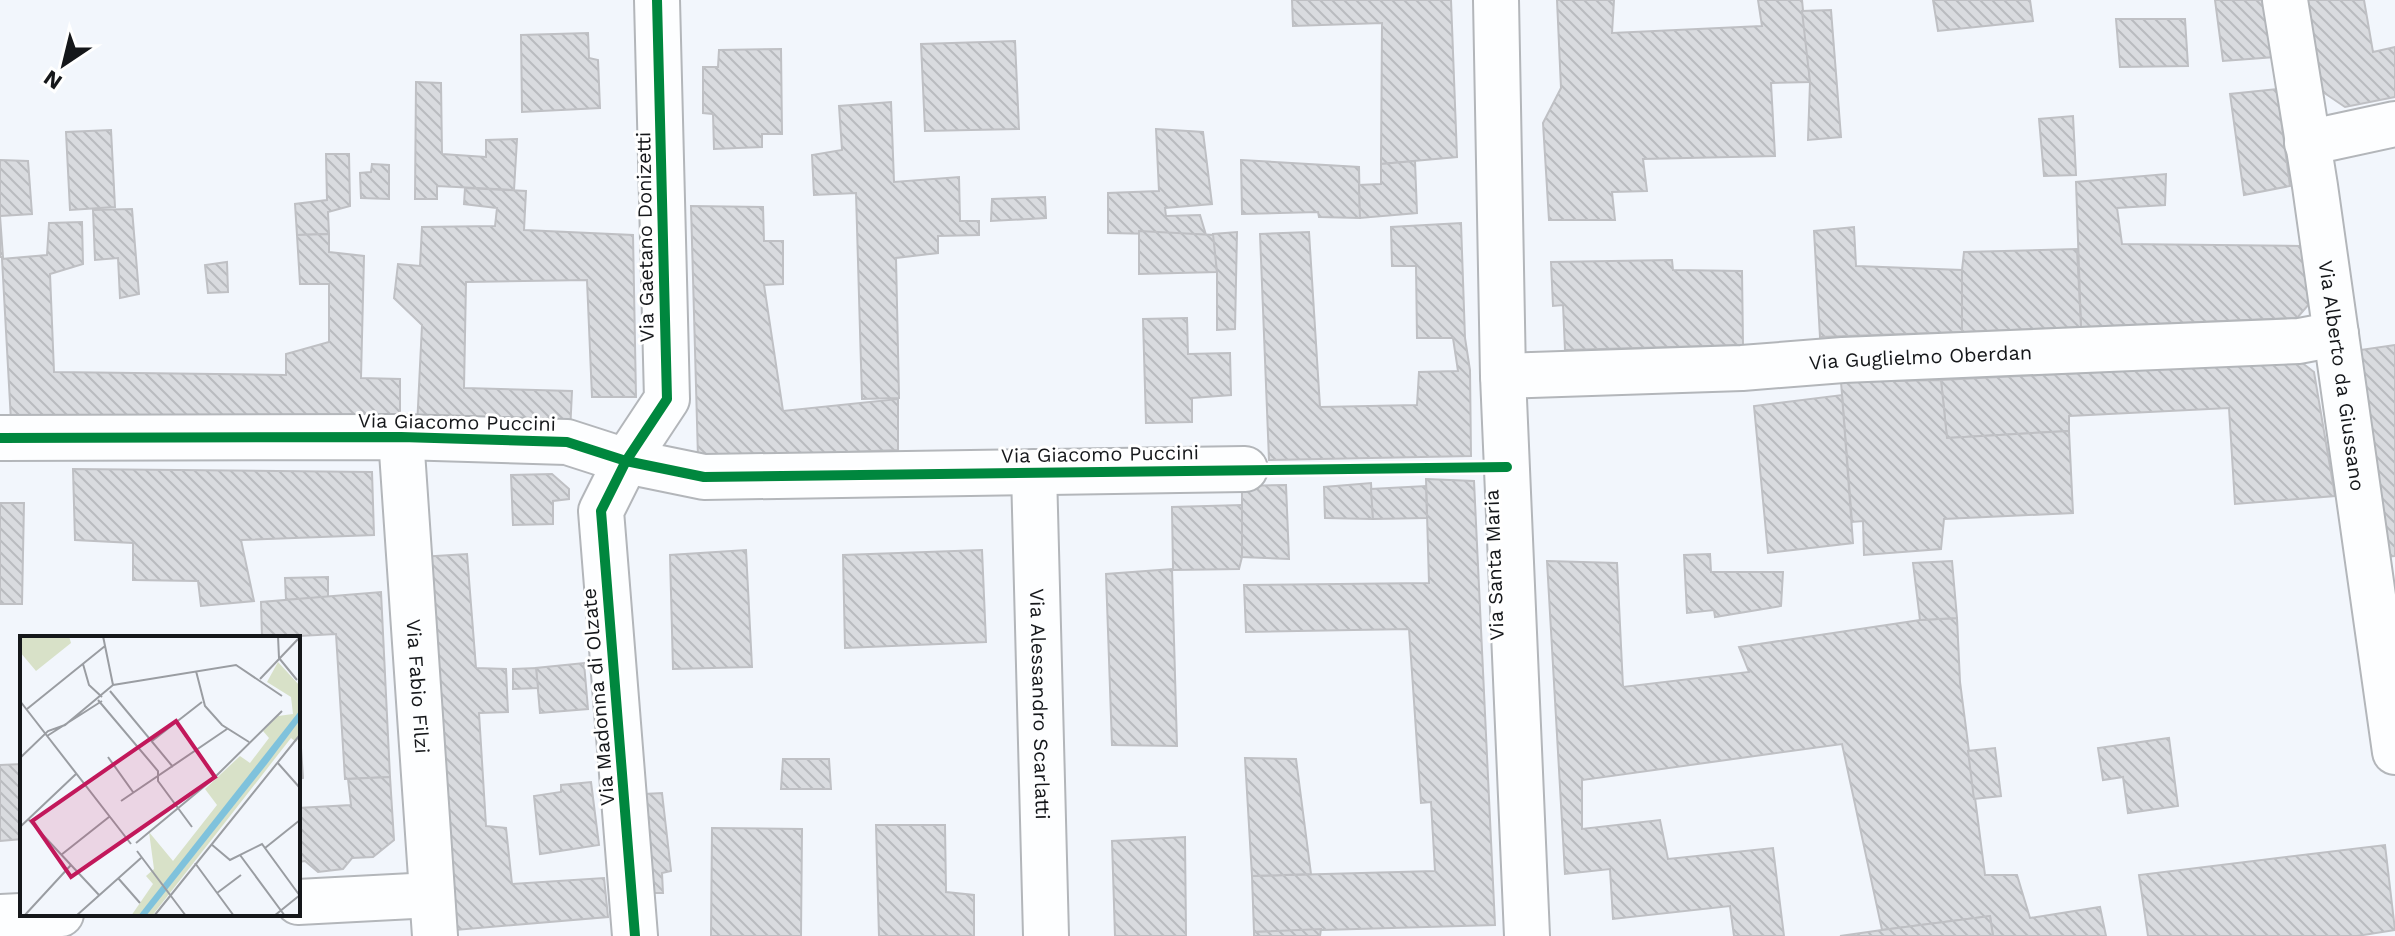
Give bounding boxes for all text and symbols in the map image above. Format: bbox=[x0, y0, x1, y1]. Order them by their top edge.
north arrow bbox=[24, 24, 104, 104]
text: N bbox=[39, 65, 67, 95]
street label: Via Gaetano Donizetti bbox=[631, 132, 659, 342]
street label: Via Alberto da Giussano bbox=[2314, 259, 2370, 493]
street label: Via Guglielmo Oberdan bbox=[1808, 340, 2033, 375]
street label: Via Giacomo Puccini bbox=[358, 408, 556, 436]
street label: Via Giacomo Puccini bbox=[1001, 440, 1199, 468]
street label: Via Santa Maria bbox=[1479, 489, 1509, 641]
street label: Via Madonna di Olzate bbox=[577, 587, 619, 807]
street label: Via Alessandro Scarlatti bbox=[1025, 588, 1055, 820]
street label: Via Fabio Filzi bbox=[401, 618, 435, 755]
inset map bbox=[20, 636, 300, 916]

